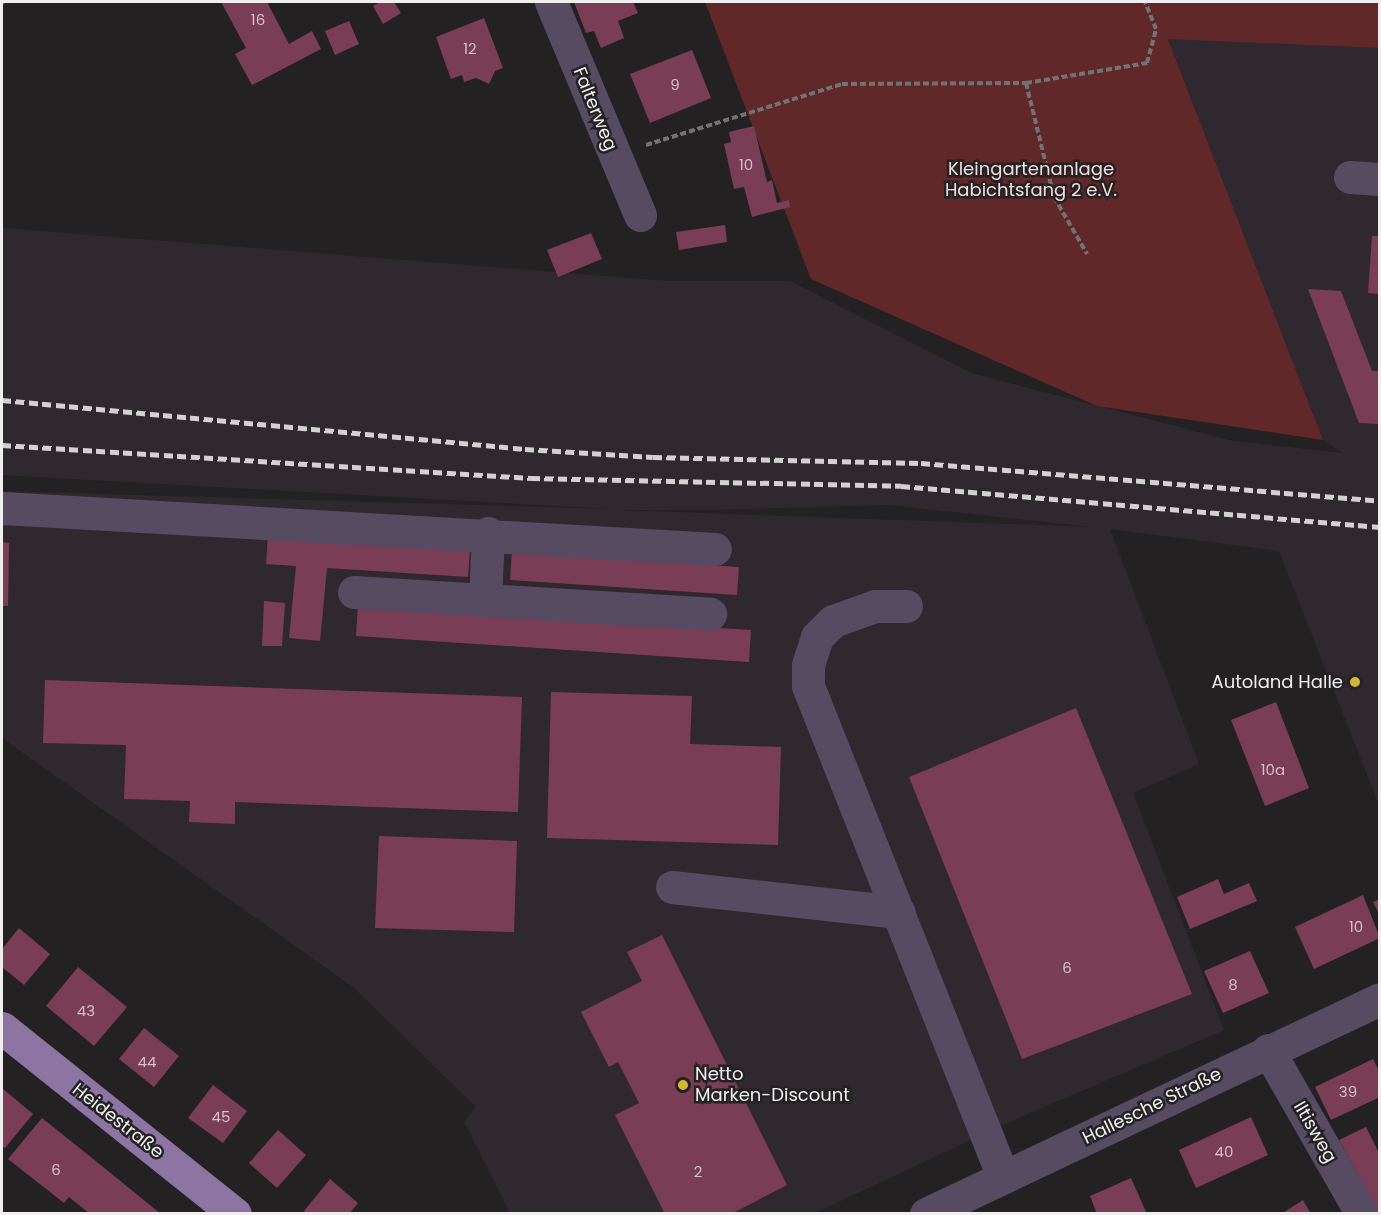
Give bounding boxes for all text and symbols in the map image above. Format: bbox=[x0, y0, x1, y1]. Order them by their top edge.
house number: 16 bbox=[251, 11, 265, 29]
house number: 12 bbox=[463, 40, 477, 58]
street label: Falterweg bbox=[568, 64, 622, 154]
house number: 9 bbox=[670, 76, 680, 94]
house number: 10 bbox=[739, 156, 753, 174]
park label: Kleingartenanlage Habichtsfang 2 e.V. bbox=[945, 159, 1117, 201]
place label: Autoland Halle bbox=[1212, 671, 1343, 693]
marker: Autoland Halle bbox=[1348, 675, 1362, 689]
house number: 10a bbox=[1261, 761, 1285, 779]
house number: 10 bbox=[1349, 918, 1363, 936]
house number: 6 bbox=[1062, 959, 1072, 977]
house number: 8 bbox=[1228, 976, 1238, 994]
house number: 43 bbox=[77, 1002, 95, 1020]
house number: 44 bbox=[138, 1053, 156, 1071]
street label: Hallesche Straße bbox=[1079, 1063, 1225, 1149]
place label: Netto Marken-Discount bbox=[695, 1064, 850, 1106]
marker: Netto Marken-Discount bbox=[676, 1078, 690, 1092]
street label: Heidestraße bbox=[68, 1079, 168, 1163]
house number: 39 bbox=[1339, 1083, 1357, 1101]
street label: Iltisweg bbox=[1289, 1097, 1341, 1167]
house number: 45 bbox=[212, 1108, 230, 1126]
house number: 40 bbox=[1215, 1143, 1233, 1161]
house number: 6 bbox=[51, 1161, 61, 1179]
house number: 2 bbox=[694, 1163, 702, 1181]

